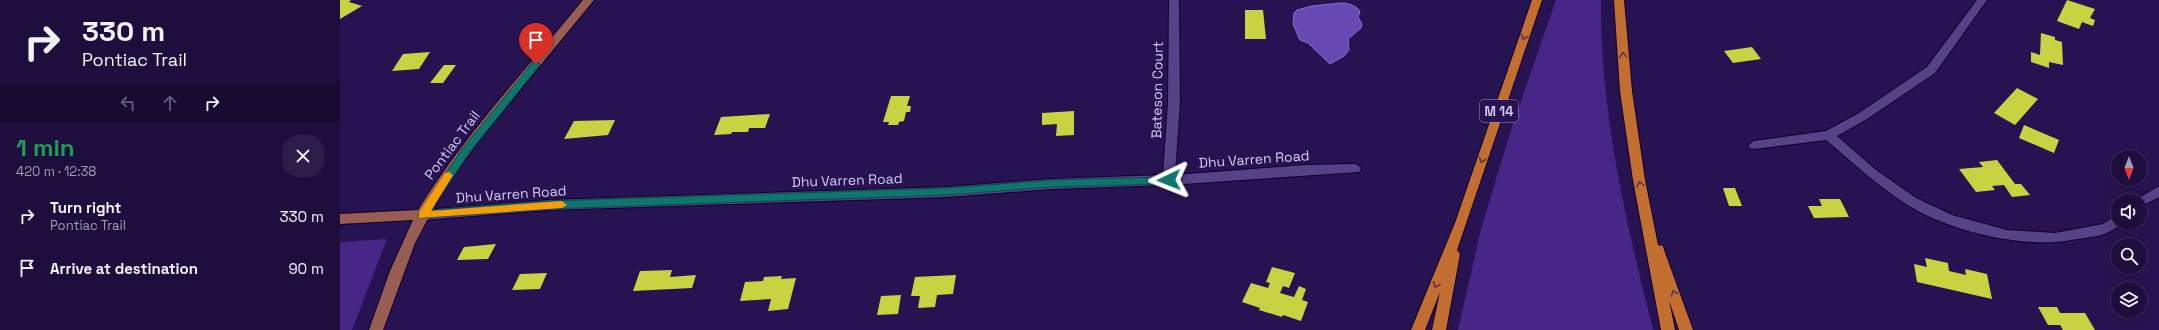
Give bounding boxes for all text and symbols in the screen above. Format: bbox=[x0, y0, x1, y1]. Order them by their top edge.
text: 330 m bbox=[82, 13, 165, 49]
icon: right bbox=[16, 16, 68, 68]
pin bbox=[519, 23, 553, 64]
icon: arrive bbox=[525, 29, 547, 51]
one-way arrow bbox=[1521, 33, 1529, 40]
street label: Bateson Court bbox=[1147, 41, 1167, 139]
text: Pontiac Trail bbox=[82, 48, 187, 71]
one-way arrow bbox=[1618, 52, 1627, 58]
icon: left bbox=[117, 92, 139, 114]
icon: ahead bbox=[159, 92, 181, 114]
icon: right bbox=[201, 92, 223, 114]
road number: M 14 bbox=[1480, 100, 1518, 122]
street label: Pontiac Trail bbox=[420, 107, 484, 183]
text: 1 min bbox=[16, 132, 75, 163]
button: close bbox=[282, 135, 324, 177]
street label: Dhu Varren Road bbox=[1198, 146, 1310, 172]
north arrow bbox=[2111, 150, 2147, 186]
map controls bbox=[2111, 150, 2147, 318]
one-way arrow bbox=[1479, 156, 1487, 163]
position arrow bbox=[1148, 159, 1190, 201]
text: 420 m · 12:38 bbox=[16, 163, 96, 180]
street label: Dhu Varren Road bbox=[791, 169, 903, 191]
street label: Dhu Varren Road bbox=[455, 181, 567, 207]
one-way arrow bbox=[1636, 181, 1644, 187]
button: sound bbox=[2111, 194, 2147, 230]
text: Turn right bbox=[50, 198, 121, 217]
icon: right bbox=[16, 205, 38, 227]
text: 330 m bbox=[280, 207, 324, 226]
text: Pontiac Trail bbox=[50, 217, 126, 234]
button: search bbox=[2111, 238, 2147, 274]
icon: arrive bbox=[16, 257, 38, 279]
text: Arrive at destination bbox=[50, 259, 198, 278]
text: 90 m bbox=[288, 259, 324, 278]
one-way arrow bbox=[1432, 282, 1440, 289]
button: layers bbox=[2111, 282, 2147, 318]
one-way arrow bbox=[1671, 289, 1679, 296]

